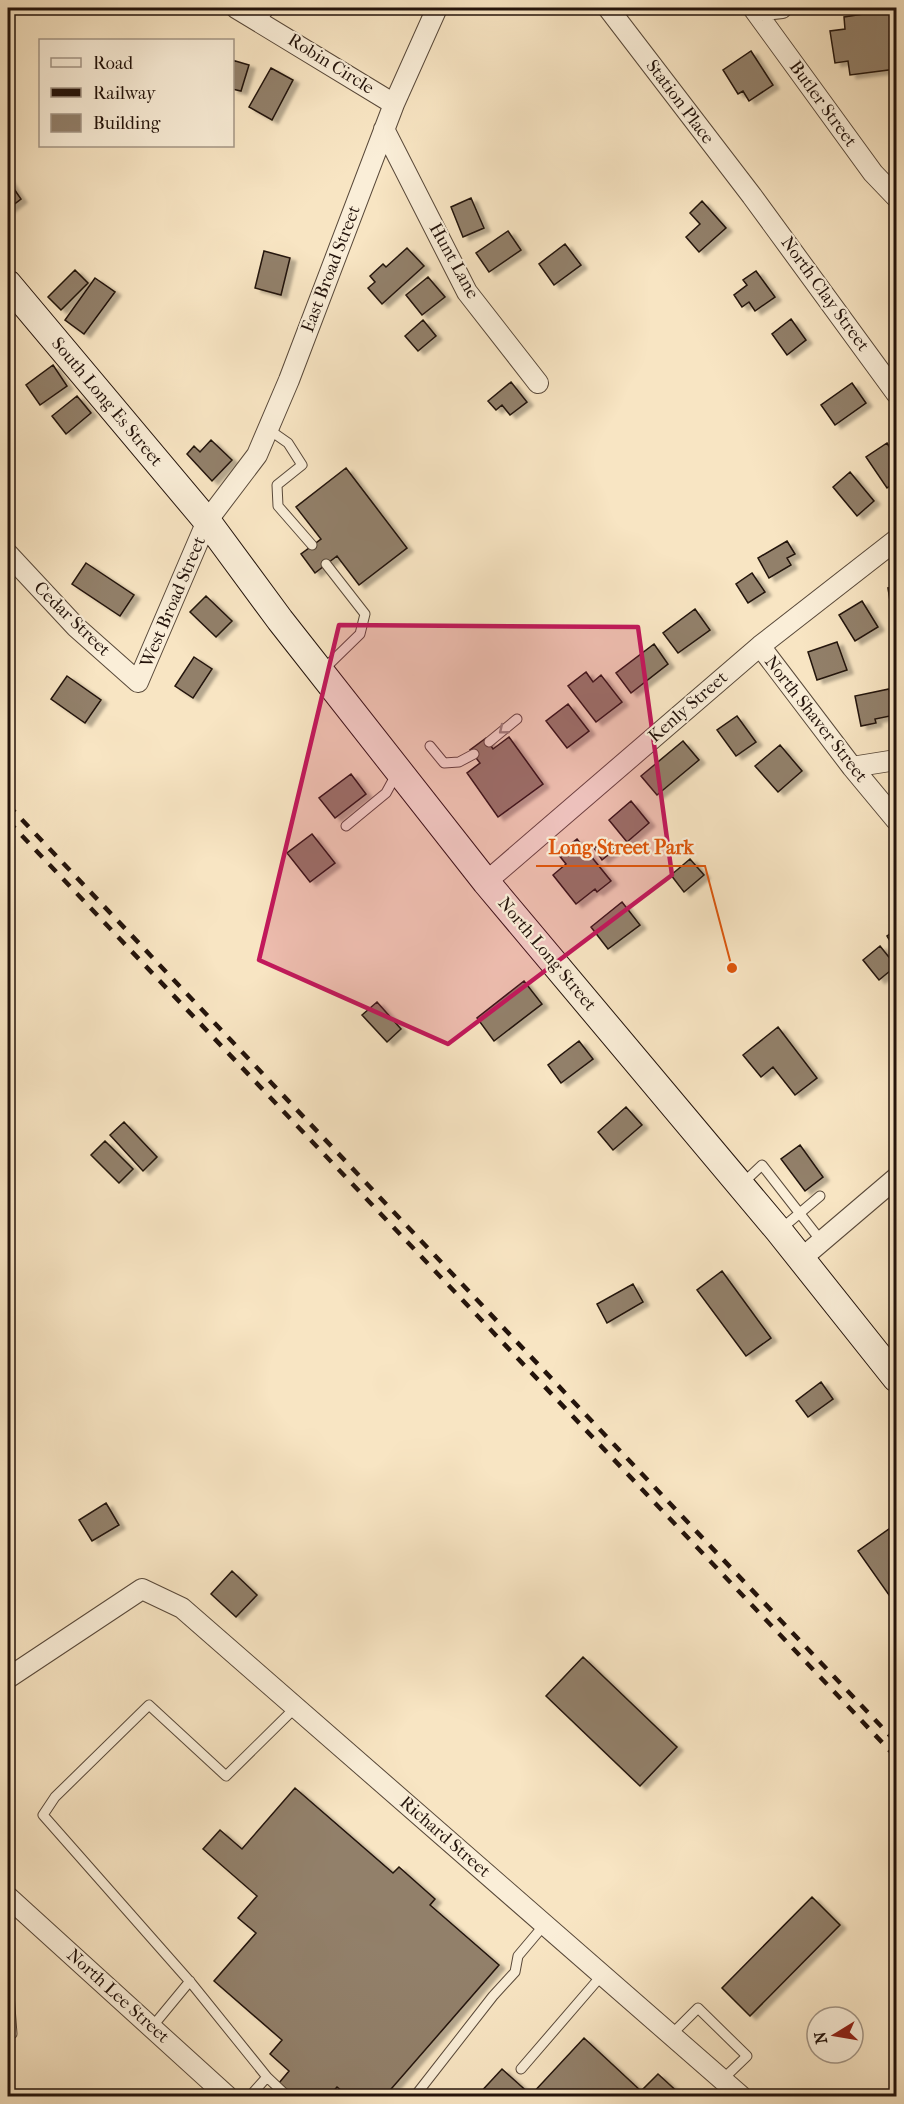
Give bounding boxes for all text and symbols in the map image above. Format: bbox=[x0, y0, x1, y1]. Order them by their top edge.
street label: Robin Circle bbox=[284, 29, 378, 99]
legend bbox=[39, 39, 234, 147]
text: Road bbox=[93, 53, 133, 74]
street label: Station Place bbox=[642, 56, 719, 148]
street label: Butler Street bbox=[785, 57, 862, 151]
text: Railway bbox=[93, 83, 157, 104]
text: Building bbox=[93, 113, 161, 134]
street label: East Broad Street bbox=[297, 202, 365, 335]
street label: Hunt Lane bbox=[425, 219, 483, 303]
street label: North Clay Street bbox=[776, 233, 874, 356]
street label: South Long Es Street bbox=[47, 333, 167, 471]
street label: West Broad Street bbox=[136, 533, 210, 672]
street label: Cedar Street bbox=[29, 577, 115, 661]
street label: North Shaver Street bbox=[760, 652, 872, 787]
street label: Kenly Street bbox=[644, 667, 732, 747]
one-way arrow bbox=[499, 723, 510, 734]
callout: Long Street Park bbox=[536, 828, 705, 866]
text: Long Street Park bbox=[548, 836, 694, 859]
street label: North Long Street bbox=[493, 893, 601, 1016]
street label: Richard Street bbox=[395, 1792, 495, 1882]
street label: North Lee Street bbox=[62, 1945, 174, 2048]
north arrow bbox=[805, 2005, 865, 2065]
text: N bbox=[810, 2029, 831, 2046]

